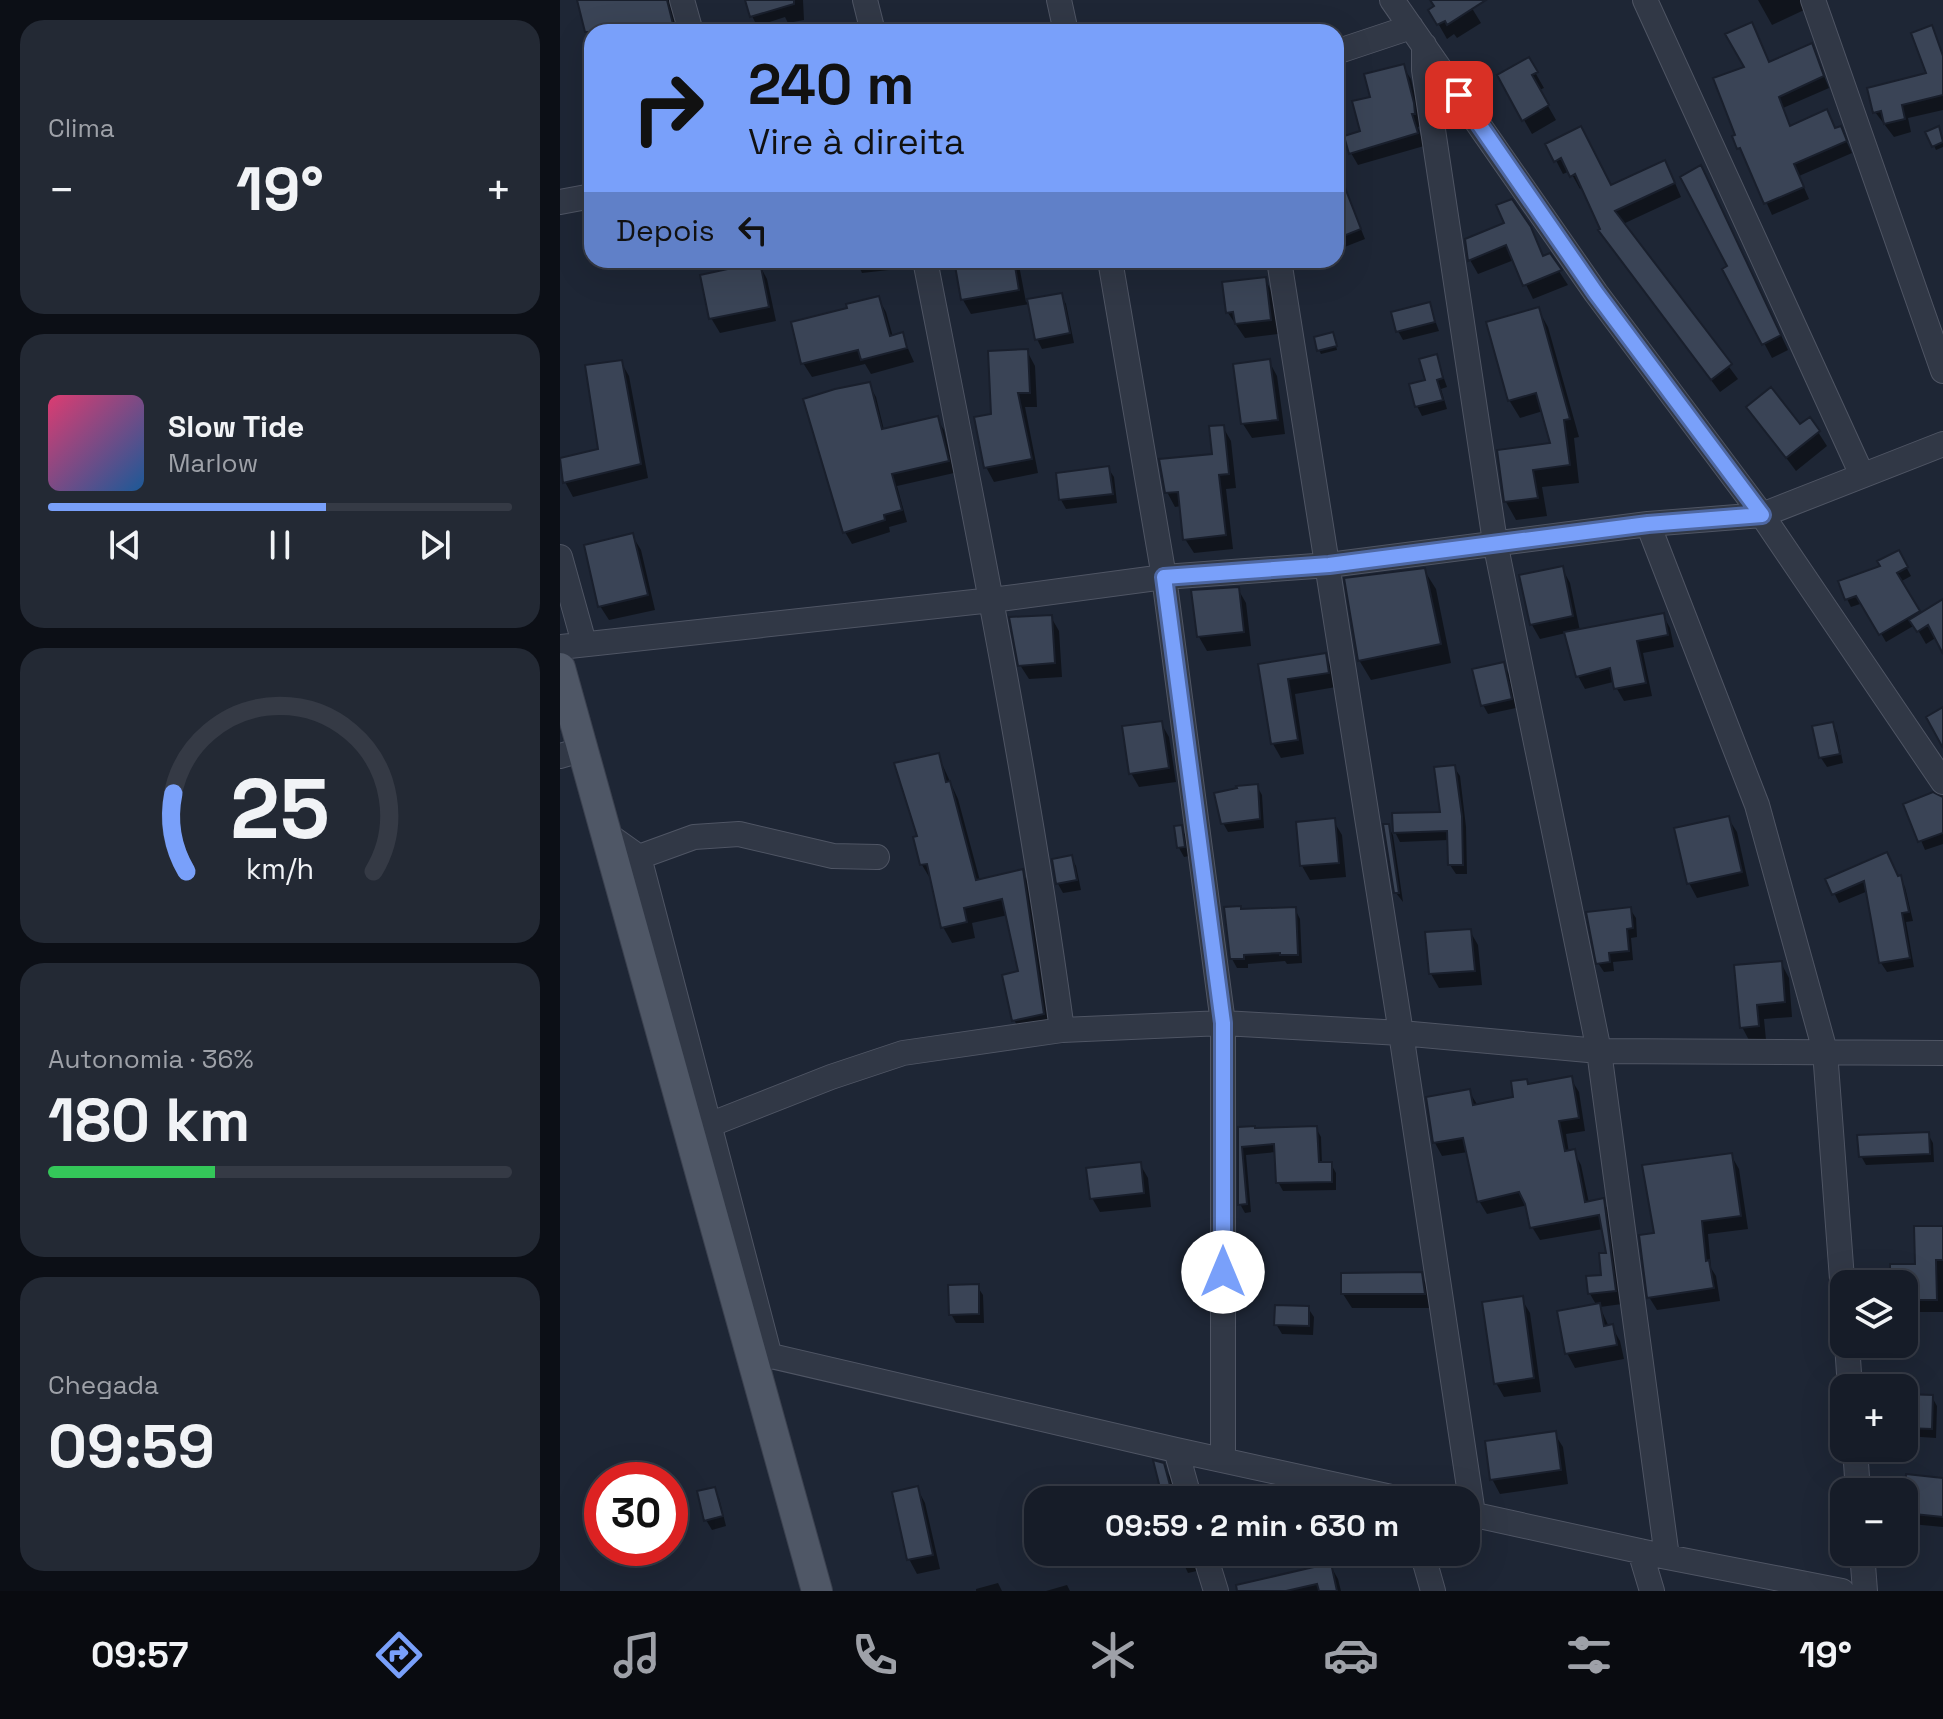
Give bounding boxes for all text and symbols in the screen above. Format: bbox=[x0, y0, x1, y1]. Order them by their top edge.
text: 240 m bbox=[748, 49, 914, 120]
icon: right bbox=[616, 56, 720, 160]
pin bbox=[1425, 61, 1493, 129]
icon: arrive bbox=[1437, 73, 1481, 117]
text: Clima bbox=[48, 111, 115, 145]
text: Vire à direita bbox=[748, 119, 965, 165]
text: 19° bbox=[236, 151, 324, 228]
text: − bbox=[48, 162, 75, 218]
text: + bbox=[485, 162, 512, 218]
icon: left bbox=[731, 208, 775, 252]
text: Depois bbox=[616, 211, 715, 250]
text: Slow Tide bbox=[168, 407, 304, 446]
text: Marlow bbox=[168, 446, 258, 480]
icon: previous bbox=[103, 523, 147, 567]
icon: pause bbox=[258, 523, 302, 567]
icon: next bbox=[413, 523, 457, 567]
text: 25 bbox=[230, 755, 330, 861]
text: km/h bbox=[246, 851, 314, 887]
text: Autonomia · 36% bbox=[48, 1042, 253, 1076]
text: 180 km bbox=[48, 1082, 250, 1159]
position arrow bbox=[1181, 1230, 1265, 1314]
map controls bbox=[1830, 1270, 1918, 1566]
button: layers bbox=[1830, 1270, 1918, 1358]
text: Chegada bbox=[48, 1368, 159, 1402]
button: + bbox=[1830, 1374, 1918, 1462]
text: 09:59 bbox=[48, 1408, 215, 1485]
speed limit sign: 30 bbox=[584, 1462, 688, 1566]
button: − bbox=[1830, 1478, 1918, 1566]
text: 09:59 · 2 min · 630 m bbox=[1105, 1506, 1399, 1545]
icon: directions bbox=[371, 1627, 427, 1683]
icon: music bbox=[609, 1627, 665, 1683]
icon: phone bbox=[847, 1627, 903, 1683]
icon: climate bbox=[1085, 1627, 1141, 1683]
icon: car bbox=[1323, 1627, 1379, 1683]
icon: filters bbox=[1561, 1627, 1617, 1683]
text: 09:57 bbox=[91, 1632, 188, 1678]
text: 19° bbox=[1799, 1632, 1852, 1678]

